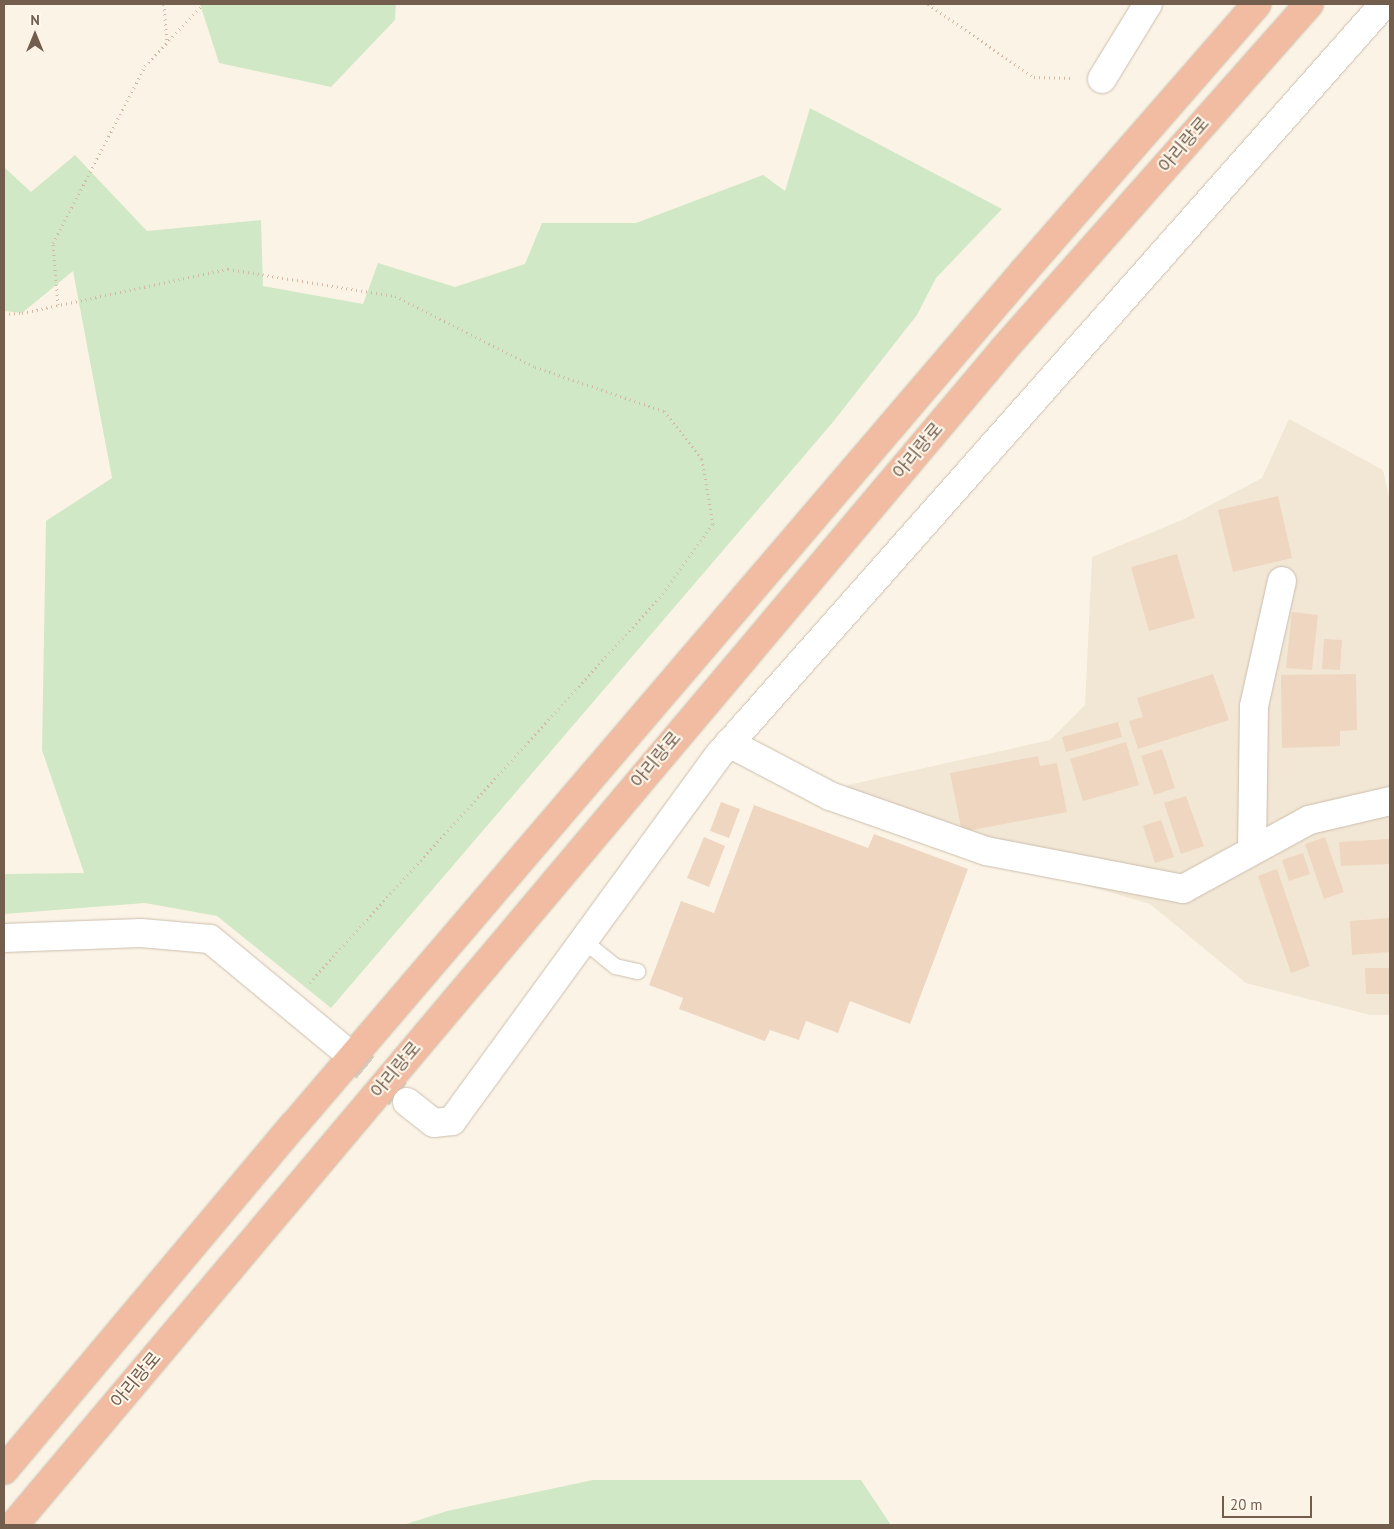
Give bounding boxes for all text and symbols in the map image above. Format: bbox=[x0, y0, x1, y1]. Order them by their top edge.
north arrow bbox=[10, 10, 60, 60]
text: N bbox=[30, 11, 40, 29]
street label: 아리랑로 bbox=[1154, 113, 1214, 177]
street label: 아리랑로 bbox=[888, 419, 948, 483]
street label: 아리랑로 bbox=[626, 728, 686, 792]
street label: 아리랑로 bbox=[366, 1038, 426, 1102]
street label: 아리랑로 bbox=[106, 1348, 166, 1412]
scale bar bbox=[1224, 1486, 1314, 1518]
text: 20 m bbox=[1230, 1495, 1263, 1514]

